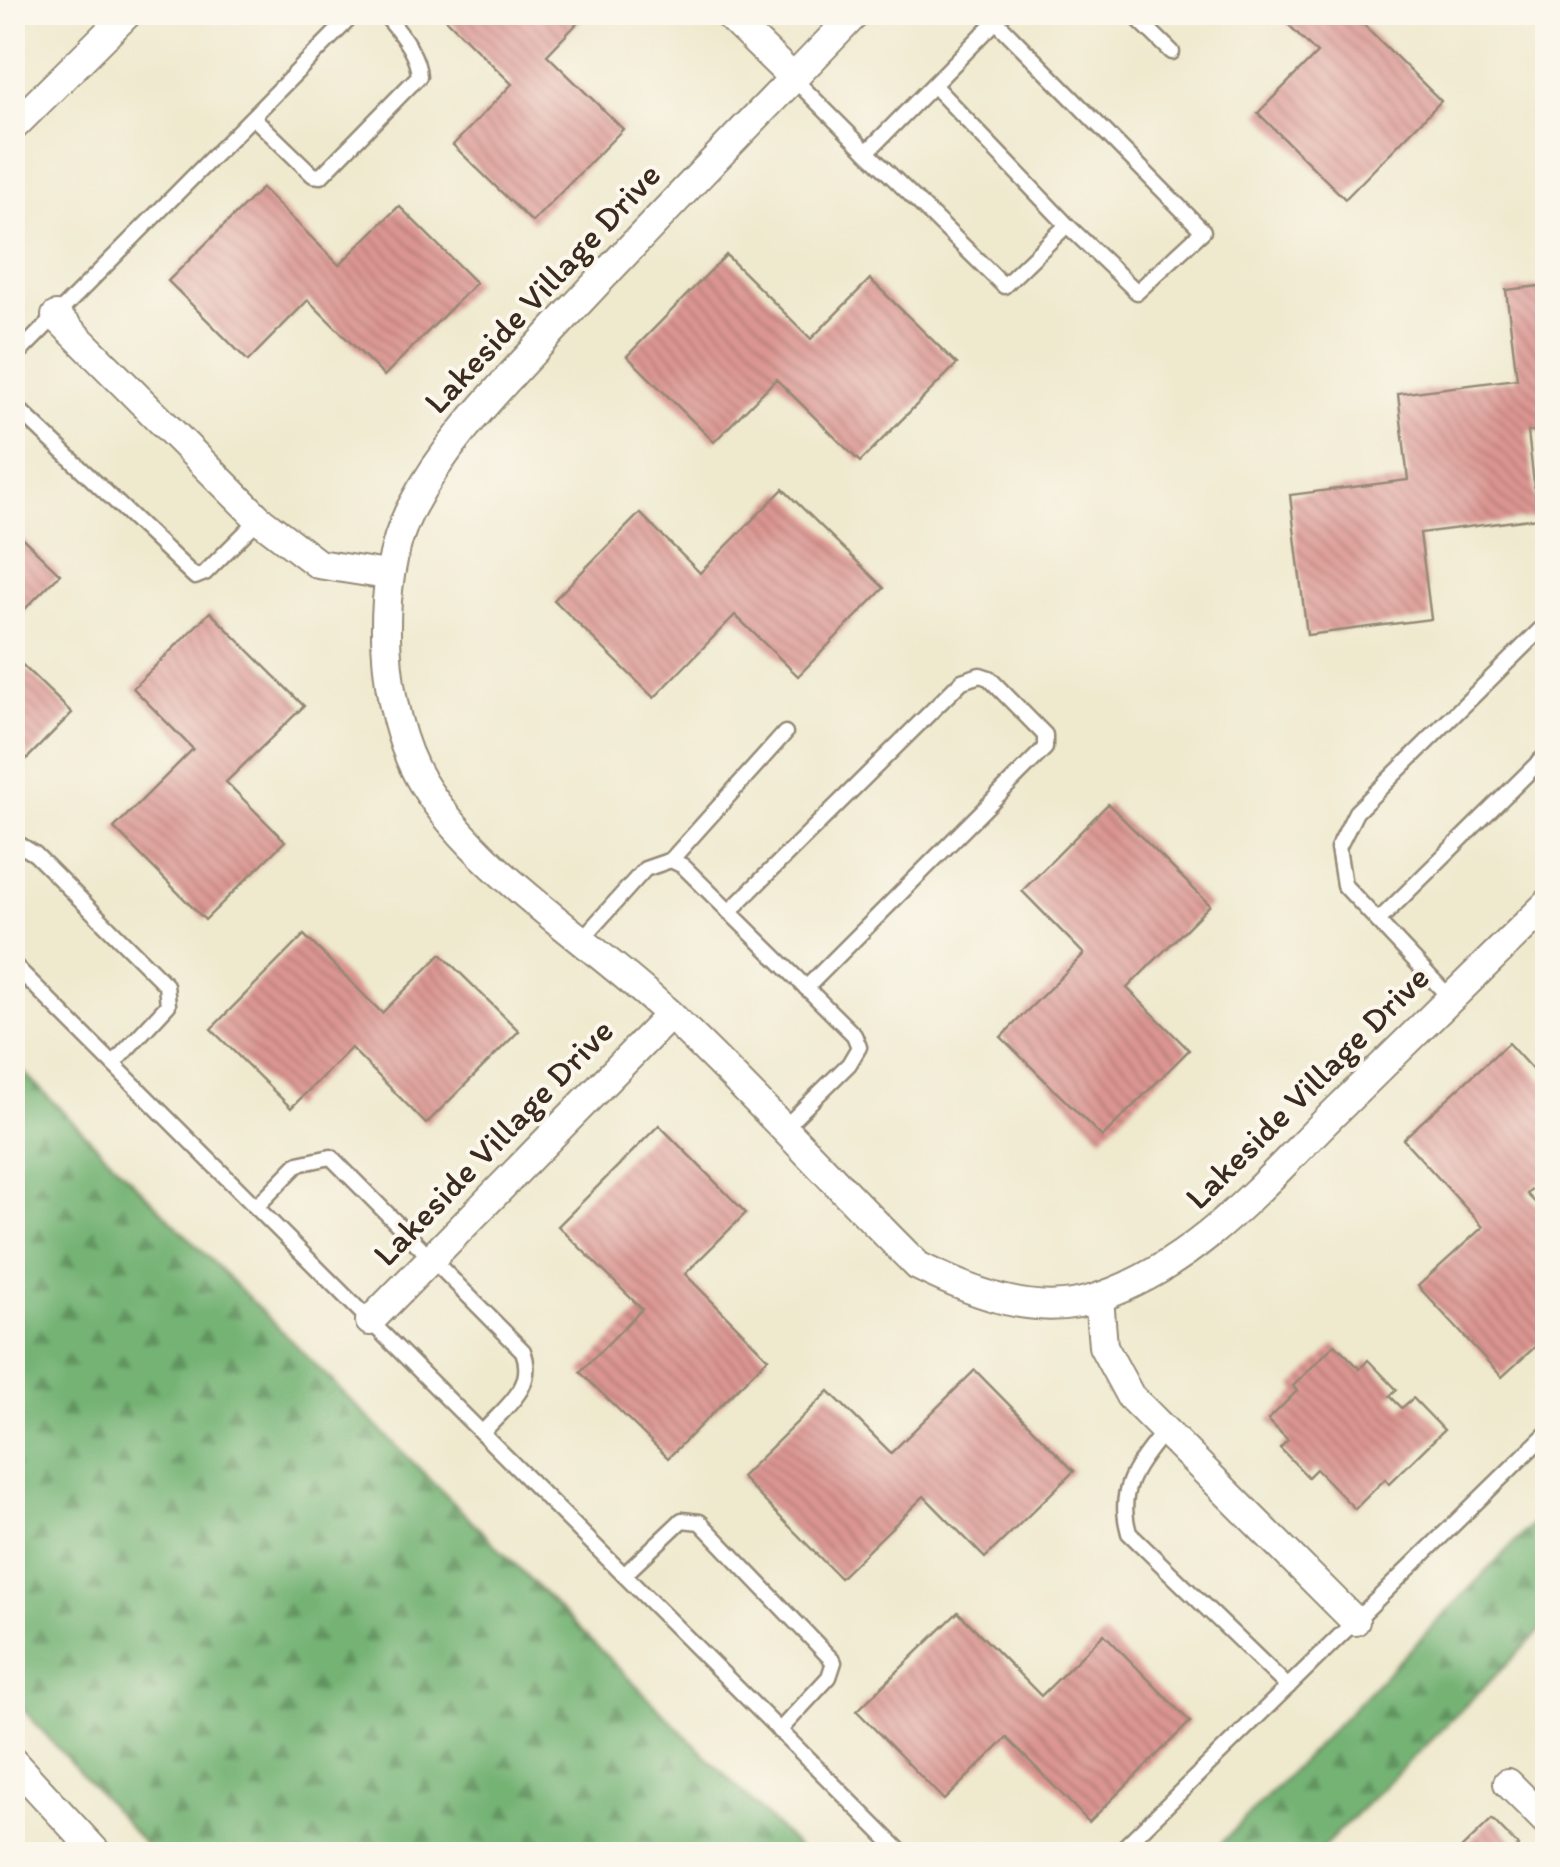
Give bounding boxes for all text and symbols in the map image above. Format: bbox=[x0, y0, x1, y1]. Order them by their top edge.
street label: Lakeside Village Drive bbox=[415, 154, 669, 422]
street label: Lakeside Village Drive bbox=[1176, 956, 1438, 1218]
street label: Lakeside Village Drive bbox=[364, 1009, 622, 1275]

